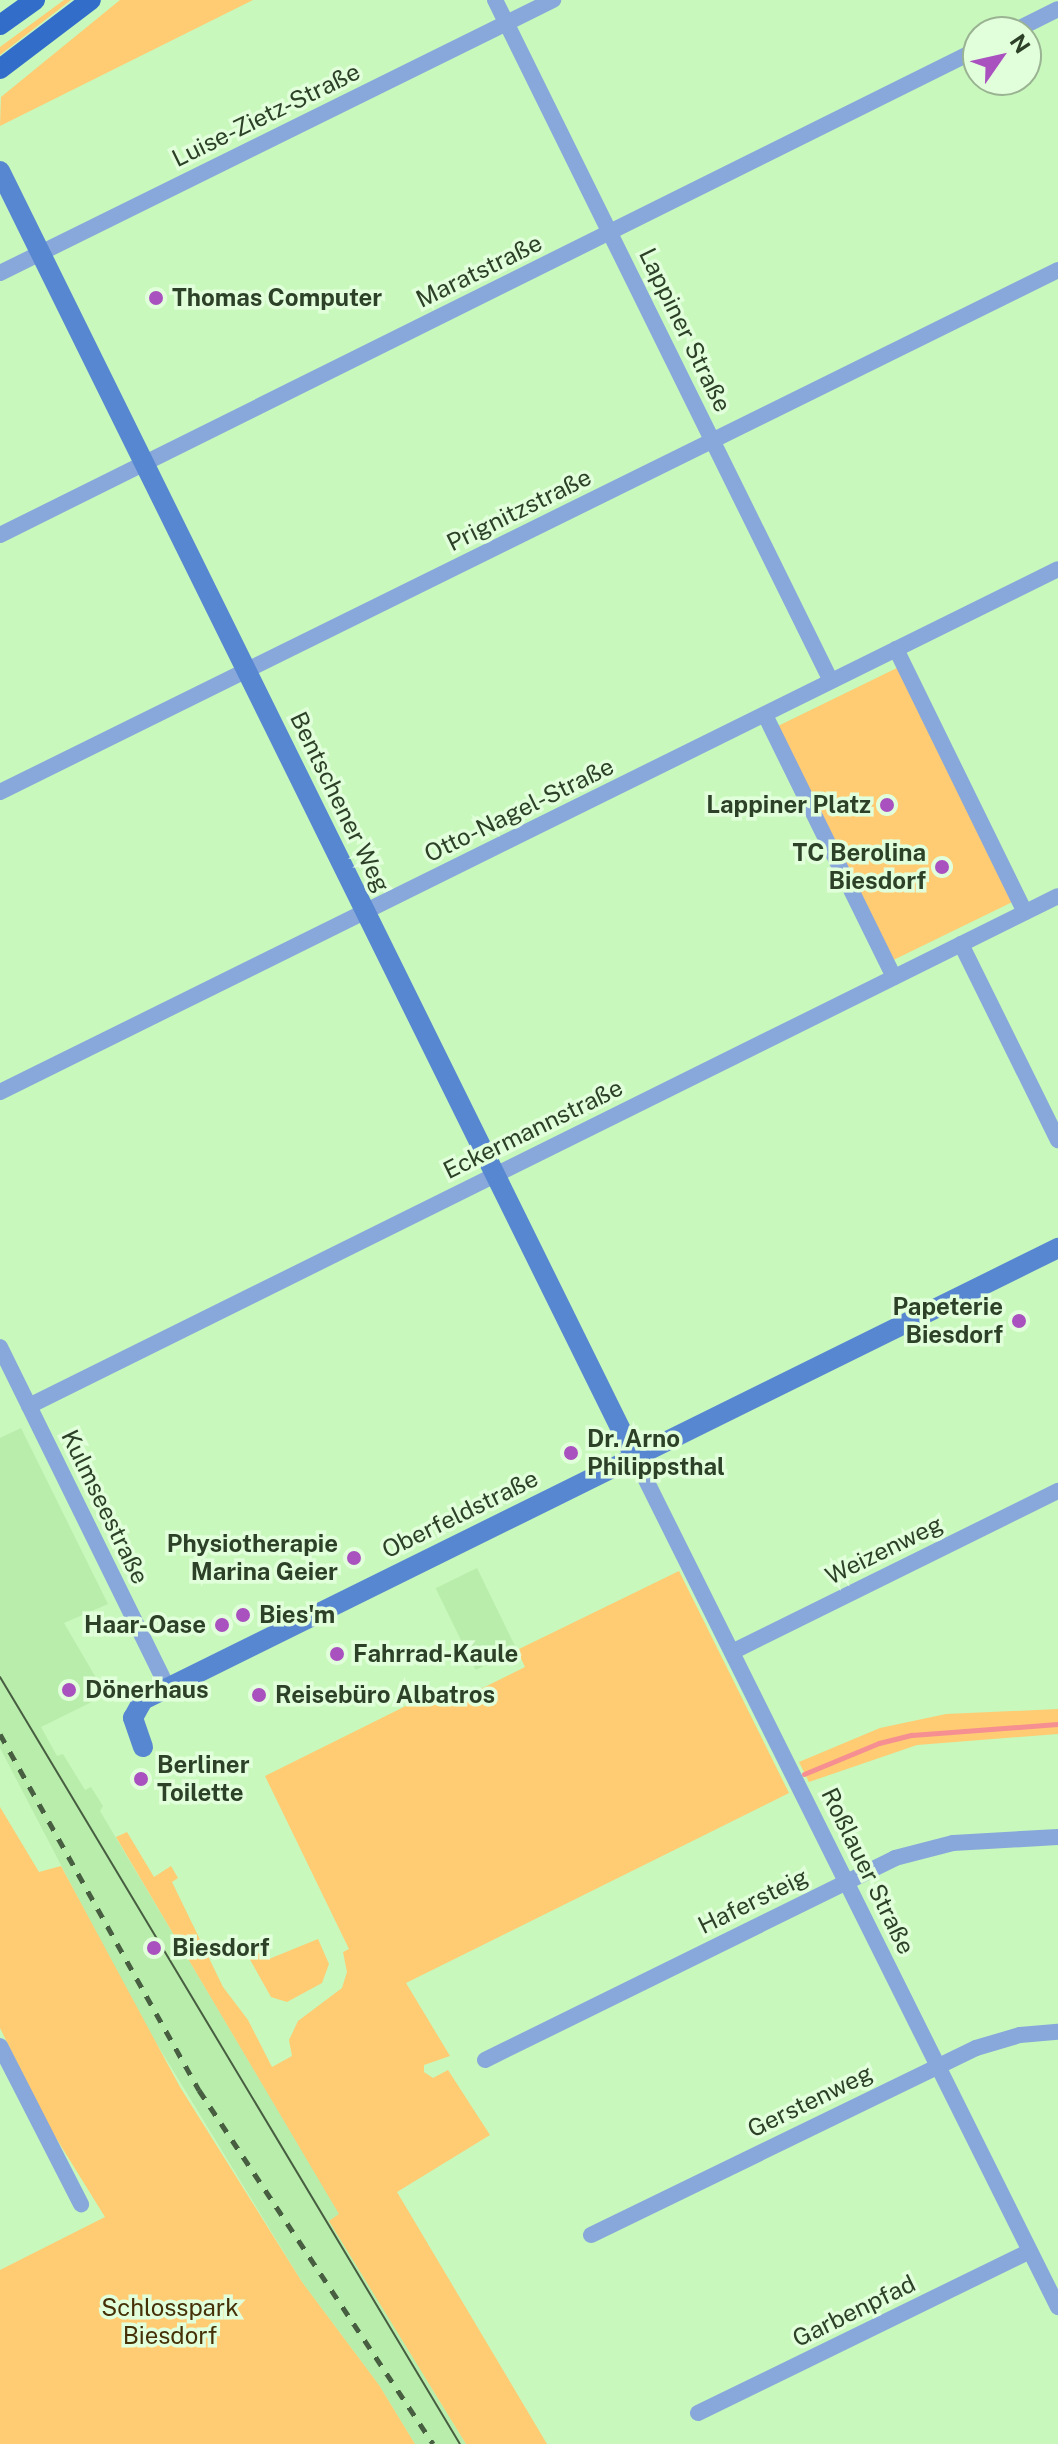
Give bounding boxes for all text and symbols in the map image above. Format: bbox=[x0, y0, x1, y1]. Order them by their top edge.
north arrow bbox=[962, 16, 1042, 96]
text: N bbox=[1005, 29, 1036, 58]
street label: Luise-Zietz-Straße bbox=[167, 57, 365, 173]
street label: Maratstraße bbox=[411, 228, 547, 314]
street label: Lappiner Straße bbox=[633, 243, 737, 417]
place label: Thomas Computer bbox=[172, 284, 382, 312]
marker: Thomas Computer bbox=[147, 289, 165, 307]
street label: Prignitzstraße bbox=[442, 463, 596, 557]
street label: Bentschener Weg bbox=[284, 707, 396, 897]
street label: Otto-Nagel-Straße bbox=[420, 752, 618, 868]
place label: Lappiner Platz bbox=[706, 791, 871, 819]
marker: Lappiner Platz bbox=[878, 796, 896, 814]
place label: TC Berolina Biesdorf bbox=[793, 839, 926, 895]
marker: TC Berolina Biesdorf bbox=[933, 858, 951, 876]
street label: Eckermannstraße bbox=[438, 1073, 628, 1185]
place label: Papeterie Biesdorf bbox=[893, 1293, 1003, 1349]
marker: Papeterie Biesdorf bbox=[1010, 1312, 1028, 1330]
street label: Kulmseestraße bbox=[55, 1425, 155, 1589]
place label: Dr. Arno Philippsthal bbox=[587, 1425, 725, 1481]
marker: Dr. Arno Philippsthal bbox=[562, 1444, 580, 1462]
street label: Oberfeldstraße bbox=[377, 1464, 543, 1564]
street label: Weizenweg bbox=[821, 1509, 947, 1591]
place label: Physiotherapie Marina Geier bbox=[167, 1530, 338, 1586]
marker: Physiotherapie Marina Geier bbox=[345, 1549, 363, 1567]
place label: Bies'm bbox=[259, 1601, 335, 1629]
marker: Bies'm bbox=[234, 1606, 252, 1624]
place label: Haar-Oase bbox=[84, 1611, 206, 1639]
marker: Haar-Oase bbox=[213, 1616, 231, 1634]
place label: Fahrrad-Kaule bbox=[353, 1640, 518, 1668]
marker: Fahrrad-Kaule bbox=[328, 1645, 346, 1663]
place label: Dönerhaus bbox=[85, 1676, 209, 1704]
marker: Dönerhaus bbox=[60, 1681, 78, 1699]
place label: Reisebüro Albatros bbox=[275, 1681, 495, 1709]
marker: Reisebüro Albatros bbox=[250, 1686, 268, 1704]
place label: Berliner Toilette bbox=[157, 1751, 250, 1807]
marker: Berliner Toilette bbox=[132, 1770, 150, 1788]
street label: Roßlauer Straße bbox=[815, 1783, 921, 1959]
street label: Hafersteig bbox=[693, 1862, 813, 1940]
place label: Biesdorf bbox=[172, 1934, 270, 1962]
marker: Biesdorf bbox=[143, 1937, 165, 1959]
street label: Gerstenweg bbox=[743, 2058, 877, 2144]
street label: Garbenpfad bbox=[788, 2269, 920, 2353]
park label: Schlosspark Biesdorf bbox=[101, 2294, 239, 2350]

